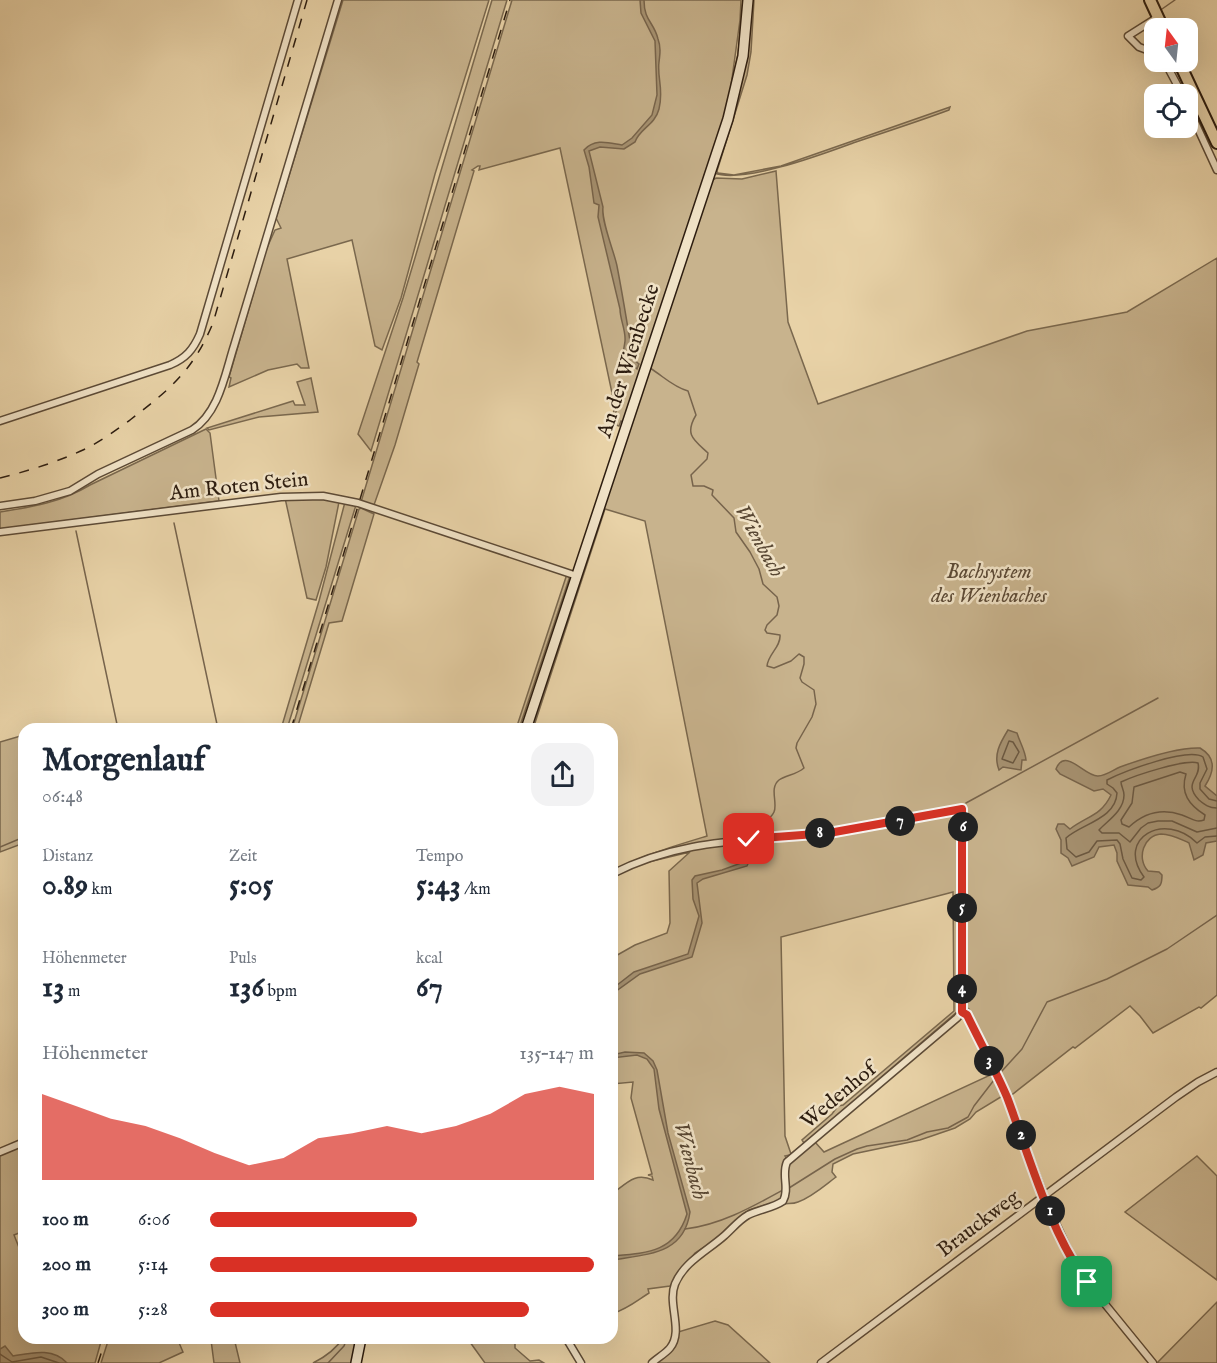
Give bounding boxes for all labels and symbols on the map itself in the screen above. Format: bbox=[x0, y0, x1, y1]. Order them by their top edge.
north arrow bbox=[1144, 18, 1198, 72]
street label: An der Wienbecke bbox=[591, 280, 667, 442]
street label: Am Roten Stein bbox=[167, 466, 310, 508]
water label: Wienbach bbox=[728, 500, 790, 582]
park label: Bachsystem des Wienbaches bbox=[930, 559, 1048, 610]
pin: 7 bbox=[885, 806, 915, 836]
pin: 6 bbox=[948, 812, 978, 842]
pin bbox=[723, 813, 774, 864]
pin: 8 bbox=[805, 818, 835, 848]
pin: 5 bbox=[947, 893, 977, 923]
pin: 4 bbox=[947, 974, 977, 1004]
pin: 3 bbox=[974, 1046, 1004, 1076]
street label: Wedenhof bbox=[796, 1054, 885, 1135]
water label: Wienbach bbox=[666, 1119, 714, 1203]
pin: 2 bbox=[1006, 1120, 1036, 1150]
street label: Brauckweg bbox=[932, 1184, 1026, 1264]
pin: 1 bbox=[1035, 1196, 1065, 1226]
pin bbox=[1061, 1256, 1112, 1307]

